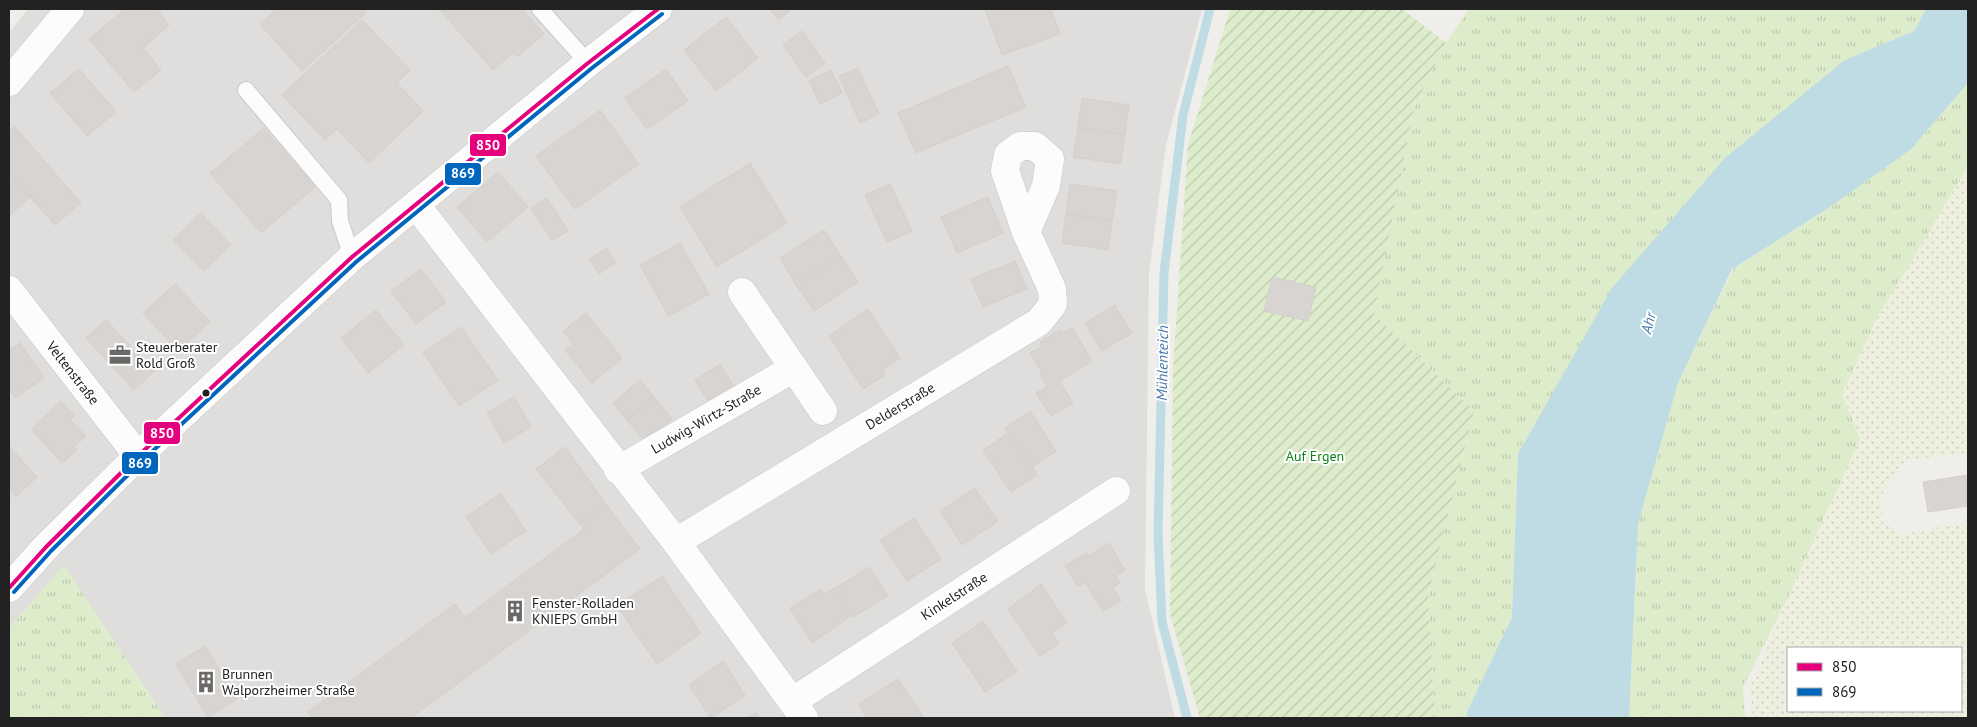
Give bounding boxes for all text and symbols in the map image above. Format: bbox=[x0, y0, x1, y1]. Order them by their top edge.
line badge: 850 bbox=[469, 133, 507, 157]
text: 850 bbox=[476, 136, 500, 154]
line badge: 869 bbox=[444, 162, 482, 186]
text: 869 bbox=[451, 164, 475, 182]
water label: Ahr bbox=[1636, 309, 1660, 337]
water label: Mühlenteich bbox=[1152, 325, 1172, 401]
street label: Veltenstraße bbox=[42, 337, 103, 408]
place label: Steuerberater Rold Groß bbox=[136, 338, 218, 372]
office icon: Steuerberater Rold Groß bbox=[107, 342, 133, 368]
street label: Delderstraße bbox=[862, 378, 938, 434]
street label: Ludwig-Wirtz-Straße bbox=[648, 380, 764, 458]
unlabelled marker bbox=[201, 388, 211, 398]
line badge: 850 bbox=[143, 421, 181, 445]
text: 850 bbox=[150, 424, 174, 442]
park label: Auf Ergen bbox=[1286, 447, 1344, 465]
line badge: 869 bbox=[121, 451, 159, 475]
text: 869 bbox=[128, 454, 152, 472]
street label: Kinkelstraße bbox=[917, 568, 991, 624]
place label: Fenster-Rolladen KNIEPS GmbH bbox=[532, 594, 634, 628]
building icon: Fenster-Rolladen KNIEPS GmbH bbox=[502, 598, 528, 624]
legend bbox=[1787, 647, 1962, 712]
text: 850 bbox=[1832, 657, 1857, 676]
place label: Brunnen Walporzheimer Straße bbox=[222, 665, 355, 699]
building icon: Brunnen Walporzheimer Straße bbox=[193, 669, 219, 695]
text: 869 bbox=[1832, 682, 1857, 701]

